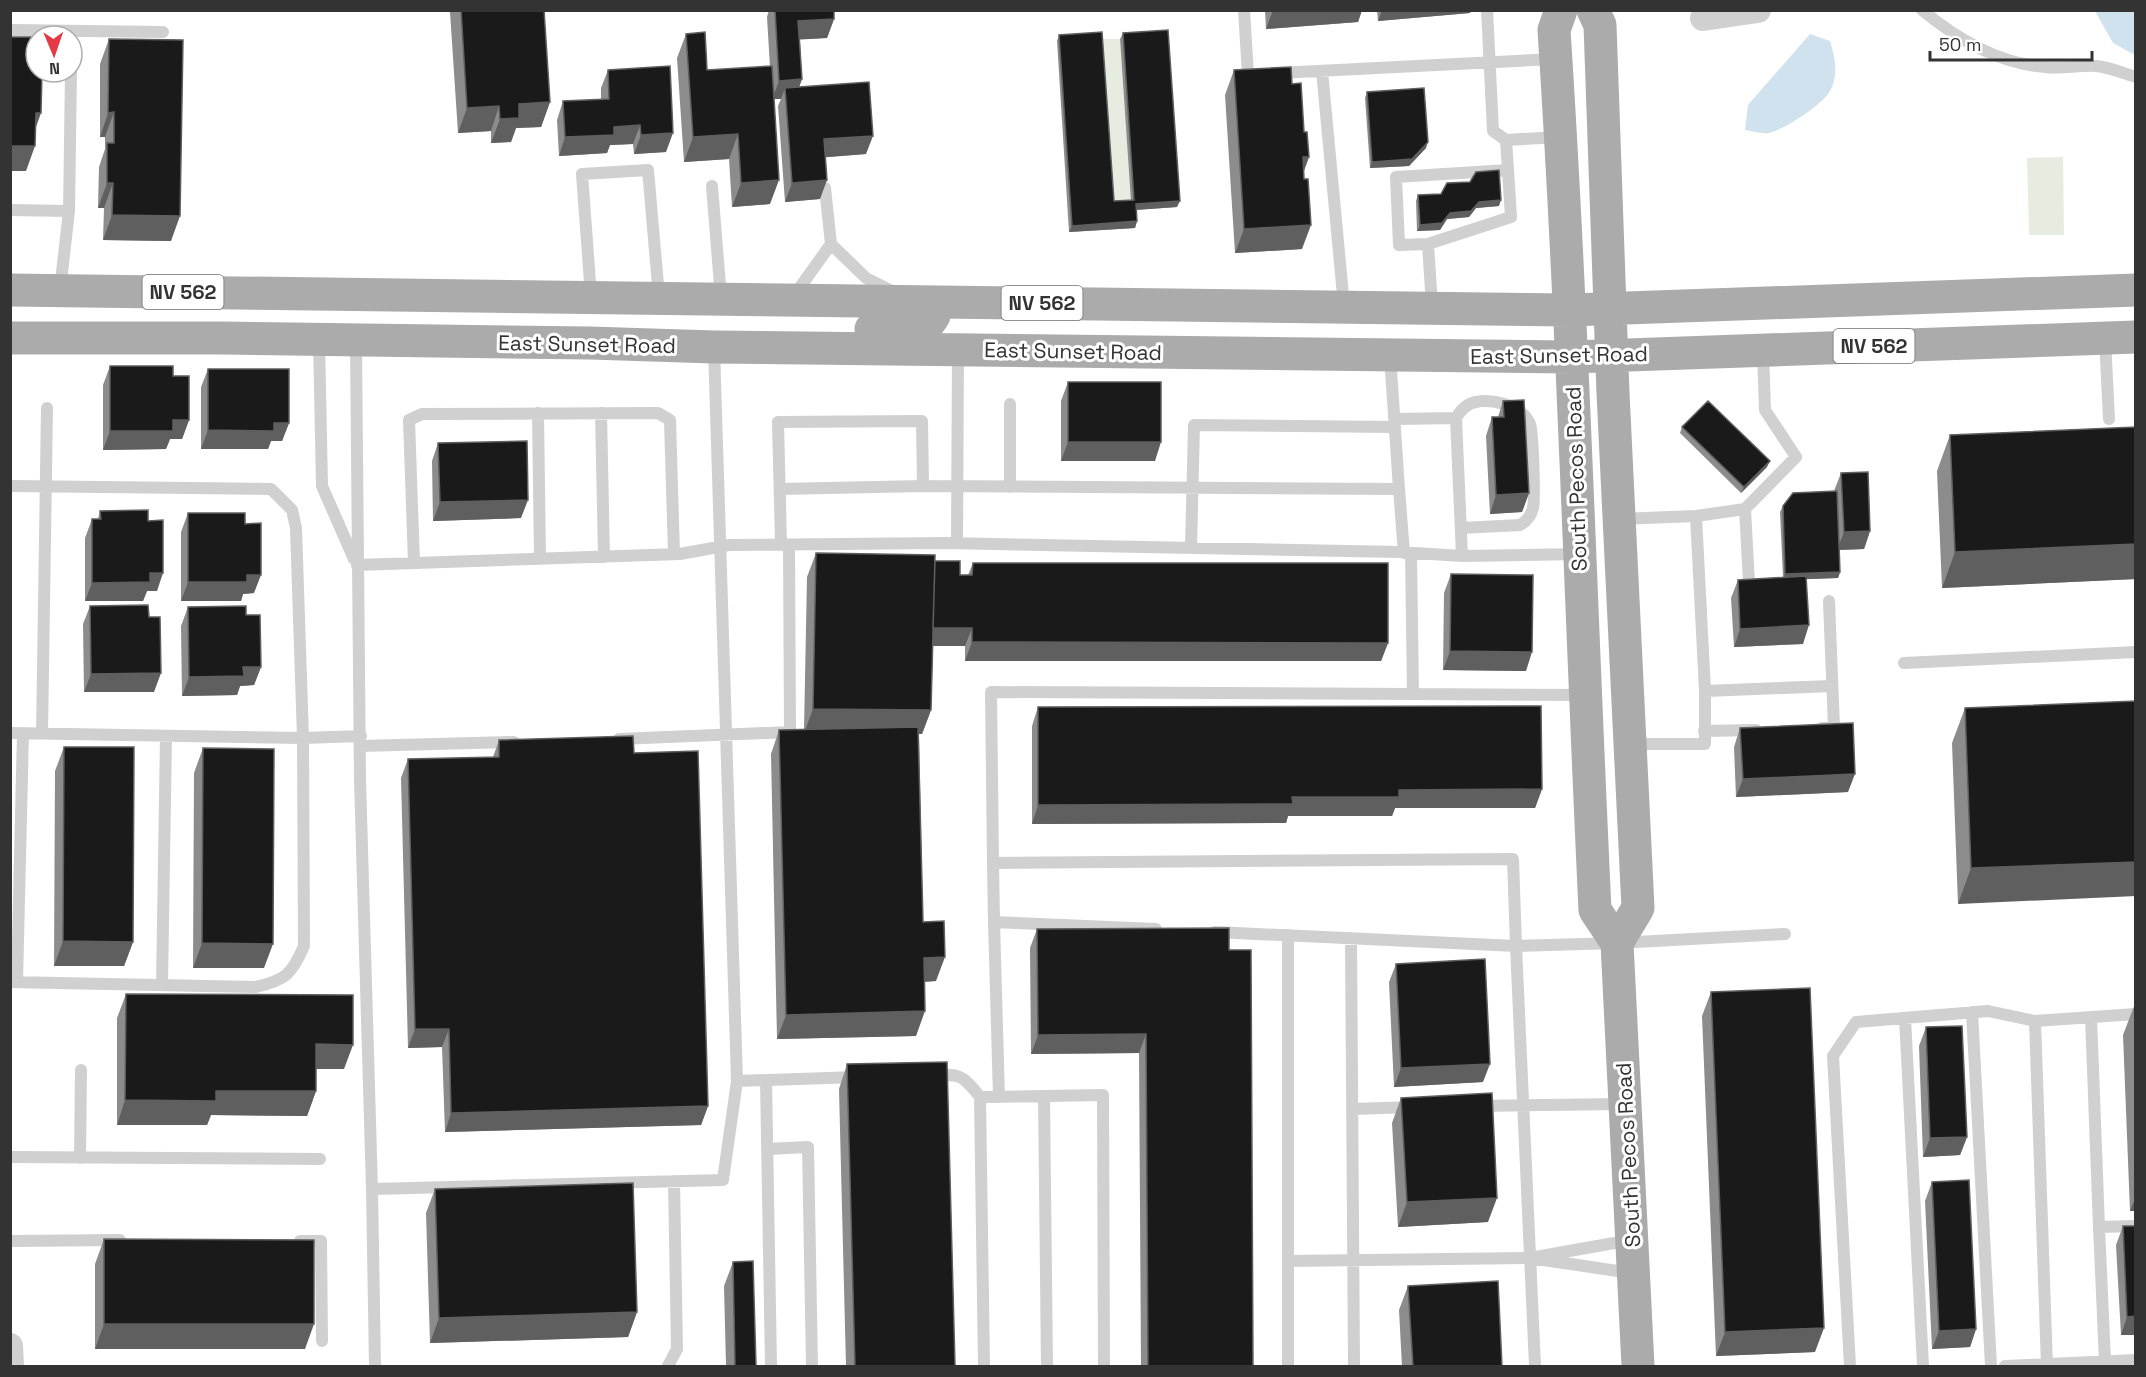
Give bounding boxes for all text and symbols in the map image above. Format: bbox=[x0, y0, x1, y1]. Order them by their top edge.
north arrow bbox=[24, 24, 84, 84]
scale bar bbox=[1930, 24, 2092, 62]
text: 50 m bbox=[1939, 33, 1981, 56]
text: N bbox=[49, 58, 60, 79]
road number: NV 562 bbox=[142, 275, 224, 309]
road number: NV 562 bbox=[1002, 286, 1082, 320]
street label: East Sunset Road bbox=[498, 329, 676, 359]
road number: NV 562 bbox=[1834, 329, 1914, 363]
street label: East Sunset Road bbox=[984, 336, 1162, 366]
street label: East Sunset Road bbox=[1470, 340, 1648, 370]
street label: South Pecos Road bbox=[1559, 386, 1593, 572]
street label: South Pecos Road bbox=[1610, 1062, 1646, 1248]

